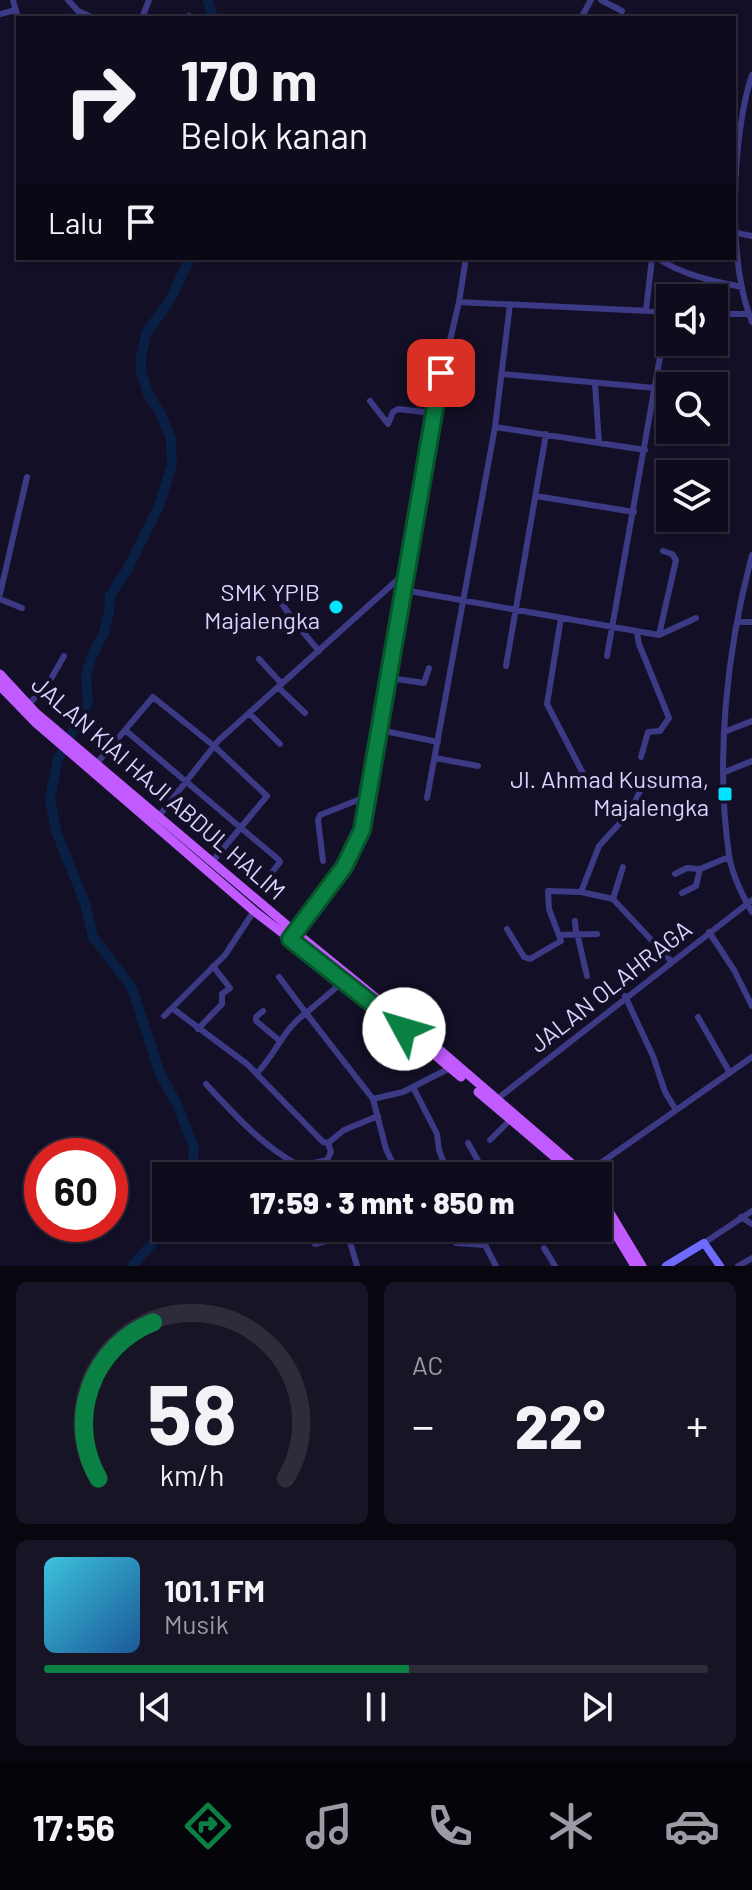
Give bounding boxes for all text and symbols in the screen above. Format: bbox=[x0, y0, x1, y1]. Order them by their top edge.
text: 170 m bbox=[180, 45, 317, 112]
icon: right bbox=[48, 48, 152, 152]
text: Belok kanan bbox=[180, 113, 368, 156]
icon: arrive bbox=[119, 200, 163, 244]
text: Lalu bbox=[48, 204, 103, 240]
map controls bbox=[656, 284, 728, 532]
button: sound bbox=[656, 284, 728, 356]
pin bbox=[407, 339, 475, 407]
icon: arrive bbox=[419, 351, 463, 395]
button: search bbox=[656, 372, 728, 444]
button: layers bbox=[656, 460, 728, 532]
place label: SMK YPIB Majalengka bbox=[204, 577, 320, 634]
marker: SMK YPIB Majalengka bbox=[327, 598, 345, 616]
street label: JALAN KIAI HAJI ABDUL HALIM bbox=[26, 669, 292, 905]
place label: Jl. Ahmad Kusuma, Majalengka bbox=[510, 764, 709, 821]
marker: Jl. Ahmad Kusuma, Majalengka bbox=[716, 785, 734, 803]
street label: JALAN OLAHRAGA bbox=[523, 914, 697, 1058]
position arrow bbox=[362, 987, 446, 1071]
speed limit sign: 60 bbox=[24, 1138, 128, 1242]
text: 17:59 · 3 mnt · 850 m bbox=[250, 1184, 514, 1220]
text: AC bbox=[412, 1349, 443, 1380]
text: 58 bbox=[147, 1362, 237, 1462]
text: 22° bbox=[515, 1389, 605, 1461]
text: − bbox=[412, 1398, 434, 1451]
text: + bbox=[686, 1398, 708, 1451]
text: km/h bbox=[160, 1457, 224, 1492]
text: 101.1 FM bbox=[164, 1572, 265, 1608]
text: Musik bbox=[164, 1608, 229, 1639]
icon: previous bbox=[133, 1685, 177, 1729]
icon: pause bbox=[354, 1685, 398, 1729]
icon: next bbox=[575, 1685, 619, 1729]
icon: directions bbox=[180, 1798, 236, 1854]
icon: music bbox=[301, 1798, 357, 1854]
icon: phone bbox=[422, 1798, 478, 1854]
icon: climate bbox=[543, 1798, 599, 1854]
icon: car bbox=[664, 1798, 720, 1854]
text: 17:56 bbox=[32, 1805, 115, 1848]

